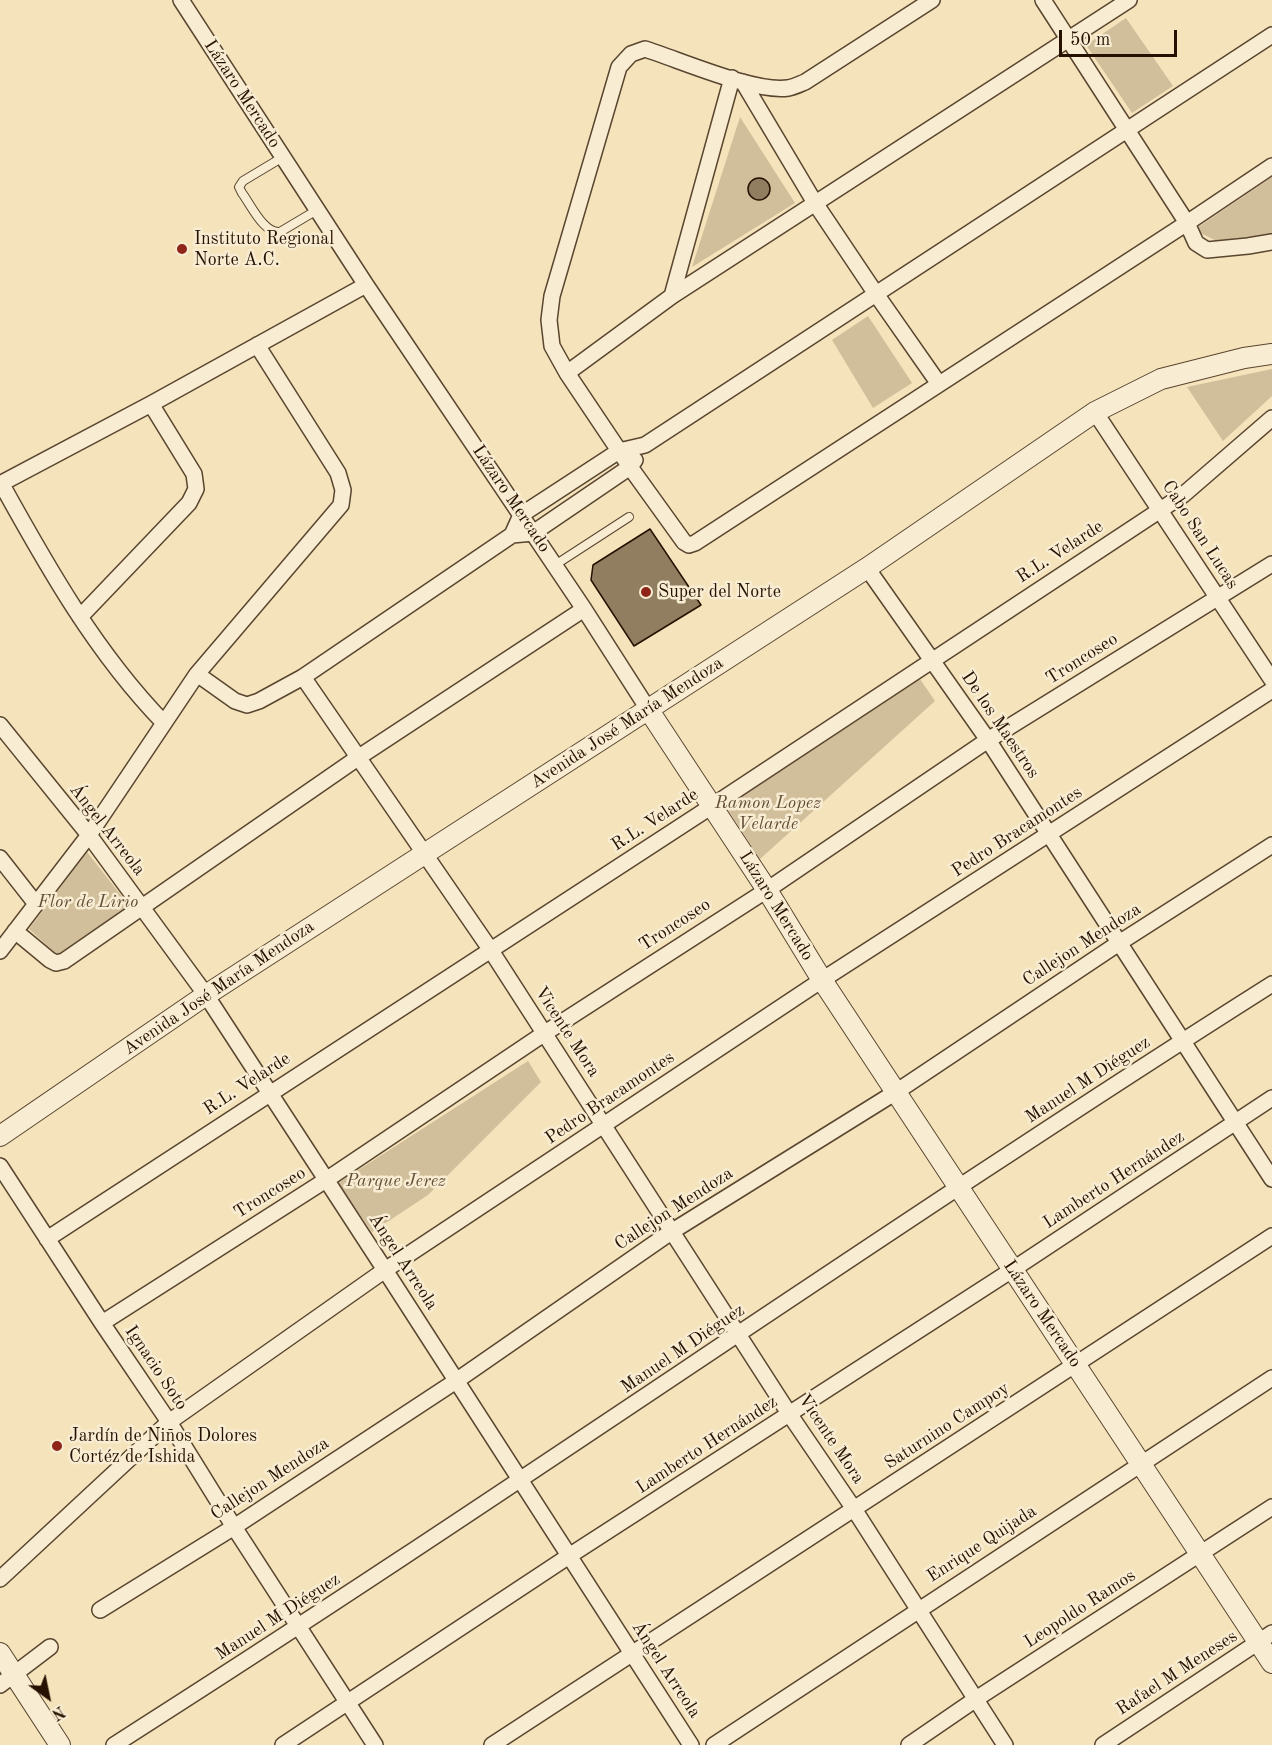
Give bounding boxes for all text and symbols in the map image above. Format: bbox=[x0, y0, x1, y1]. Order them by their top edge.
scale bar bbox=[1062, 18, 1180, 56]
text: 50 m bbox=[1070, 31, 1110, 49]
street label: Lázaro Mercado bbox=[199, 36, 285, 152]
place label: Instituto Regional Norte A.C. bbox=[194, 228, 334, 270]
marker: Instituto Regional Norte A.C. bbox=[175, 242, 189, 256]
street label: Lázaro Mercado bbox=[467, 441, 555, 557]
street label: Cabo San Lucas bbox=[1157, 477, 1243, 593]
street label: R.L. Velarde bbox=[1012, 516, 1108, 588]
place label: Super del Norte bbox=[658, 581, 781, 603]
marker: Super del Norte bbox=[639, 585, 653, 599]
street label: Troncoseo bbox=[1042, 628, 1122, 690]
street label: Avenida José María Mendoza bbox=[527, 653, 727, 793]
street label: De los Maestros bbox=[956, 667, 1044, 783]
street label: Ángel Arreola bbox=[64, 780, 150, 880]
street label: Pedro Bracamontes bbox=[948, 782, 1086, 882]
street label: R.L. Velarde bbox=[607, 784, 703, 856]
park label: Ramon Lopez Velarde bbox=[715, 792, 821, 834]
street label: Lázaro Mercado bbox=[734, 847, 818, 965]
park label: Flor de Lirio bbox=[38, 891, 138, 913]
street label: Troncoseo bbox=[635, 894, 715, 956]
street label: Callejon Mendoza bbox=[1019, 899, 1145, 991]
street label: Avenida José María Mendoza bbox=[119, 916, 319, 1060]
street label: Vicente Mora bbox=[530, 983, 604, 1081]
street label: Manuel M Diéguez bbox=[1022, 1032, 1154, 1128]
street label: Pedro Bracamontes bbox=[541, 1047, 679, 1149]
street label: R.L. Velarde bbox=[199, 1048, 295, 1120]
street label: Lamberto Hernández bbox=[1039, 1126, 1189, 1234]
street label: Troncoseo bbox=[230, 1162, 310, 1224]
street label: Callejon Mendoza bbox=[611, 1163, 737, 1255]
park label: Parque Jerez bbox=[346, 1170, 446, 1192]
street label: Ángel Arreola bbox=[364, 1210, 442, 1314]
street label: Lázaro Mercado bbox=[998, 1256, 1086, 1372]
street label: Manuel M Diéguez bbox=[617, 1300, 749, 1398]
street label: Ignacio Soto bbox=[120, 1322, 192, 1414]
street label: Saturnino Campoy bbox=[880, 1378, 1014, 1474]
street label: Vicente Mora bbox=[793, 1390, 869, 1488]
street label: Lamberto Hernández bbox=[632, 1391, 782, 1499]
place label: Jardín de Niños Dolores Cortéz de Ishida bbox=[69, 1425, 257, 1468]
street label: Callejon Mendoza bbox=[207, 1433, 333, 1525]
marker: Jardín de Niños Dolores Cortéz de Ishida bbox=[50, 1439, 64, 1453]
street label: Enrique Quijada bbox=[923, 1501, 1041, 1587]
street label: Leopoldo Ramos bbox=[1020, 1565, 1140, 1653]
street label: Manuel M Diéguez bbox=[212, 1569, 344, 1665]
street label: Ángel Arreola bbox=[627, 1618, 705, 1722]
street label: Rafael M Meneses bbox=[1112, 1626, 1242, 1720]
north arrow bbox=[18, 1667, 78, 1727]
text: N bbox=[48, 1702, 67, 1722]

